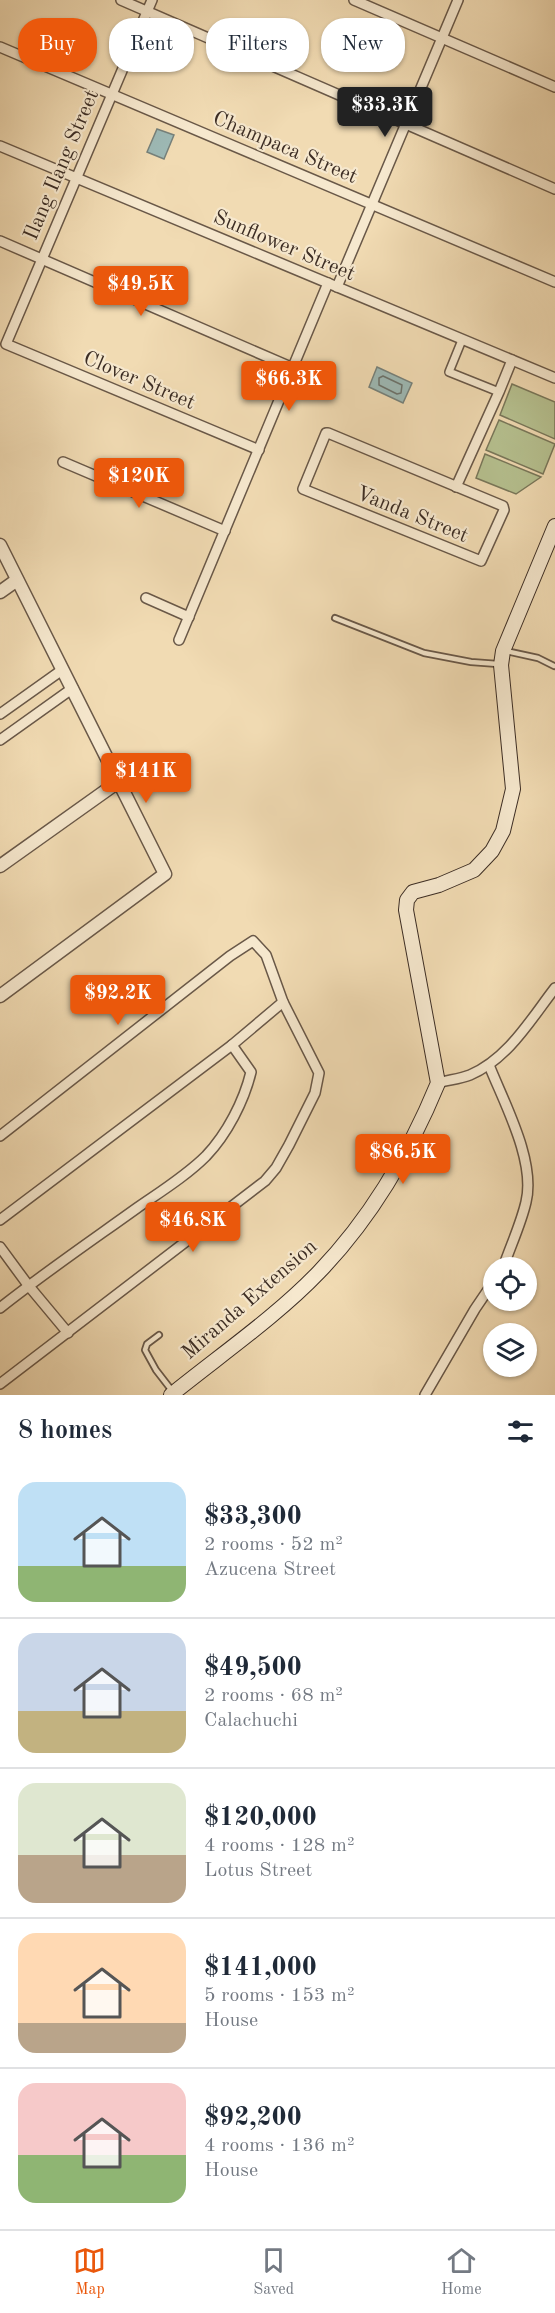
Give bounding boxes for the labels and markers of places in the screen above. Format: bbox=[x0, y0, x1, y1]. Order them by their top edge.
pin: $33.3K bbox=[336, 87, 434, 138]
pin: $49.5K bbox=[92, 266, 190, 317]
pin: $66.3K bbox=[240, 361, 338, 412]
pin: $120K bbox=[97, 458, 181, 509]
pin: $141K bbox=[104, 753, 188, 804]
pin: $92.2K bbox=[69, 975, 167, 1026]
pin: $86.5K bbox=[354, 1134, 452, 1185]
pin: $46.8K bbox=[144, 1202, 242, 1253]

